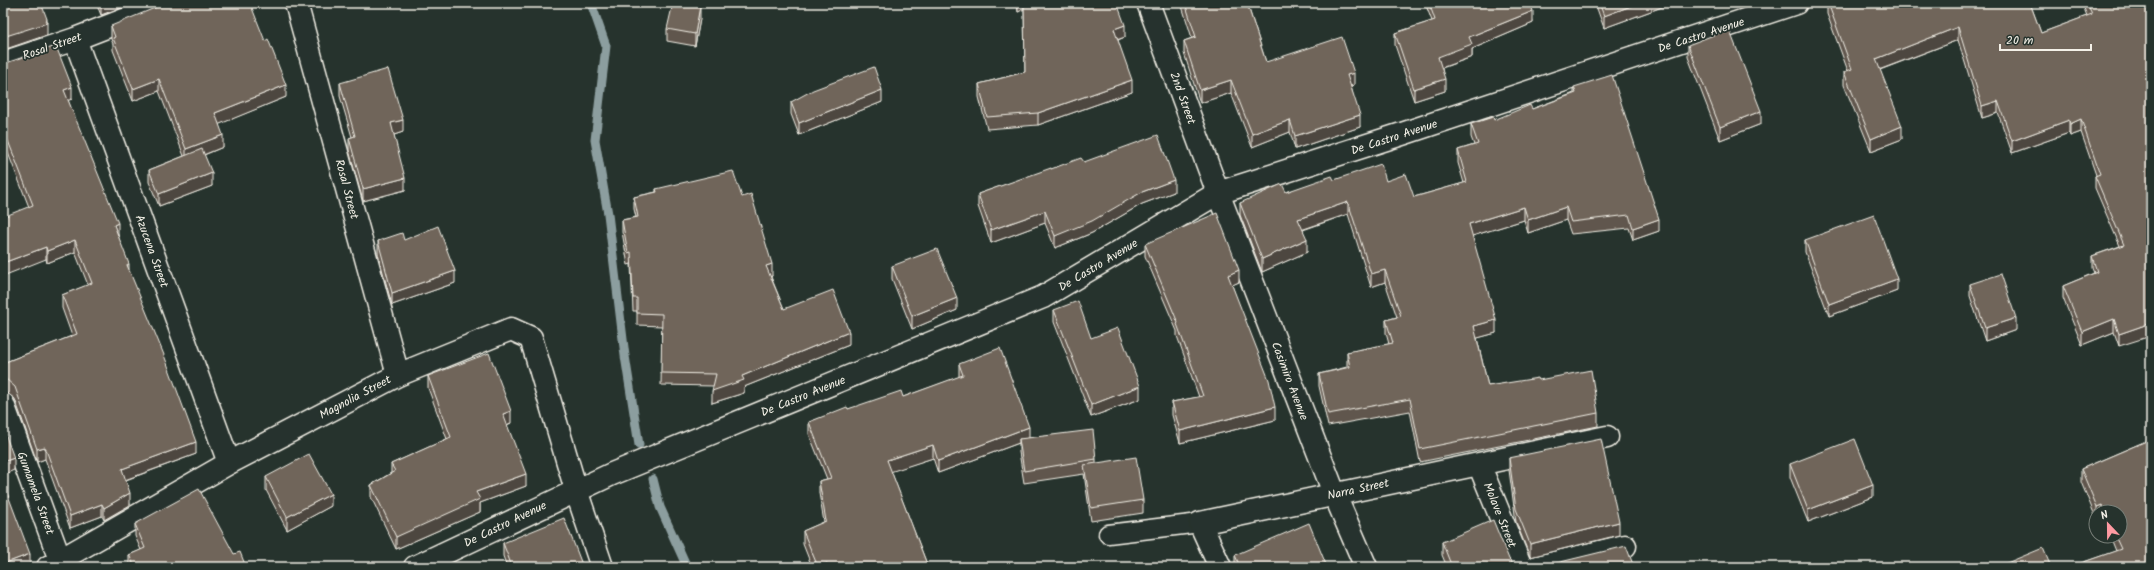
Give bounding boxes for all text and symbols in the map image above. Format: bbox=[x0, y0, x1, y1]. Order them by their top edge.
street label: De Castro Avenue bbox=[1655, 12, 1747, 58]
scale bar bbox=[2000, 26, 2091, 52]
street label: Rosal Street bbox=[20, 27, 85, 65]
text: 20 m bbox=[2006, 31, 2034, 50]
street label: 2nd Street bbox=[1164, 69, 1201, 127]
street label: De Castro Avenue bbox=[1348, 114, 1440, 160]
street label: Rosal Street bbox=[329, 157, 364, 222]
street label: Azucena Street bbox=[130, 212, 174, 291]
street label: De Castro Avenue bbox=[1055, 234, 1142, 297]
street label: Casimiro Avenue bbox=[1266, 339, 1313, 424]
street label: Magnolia Street bbox=[316, 370, 395, 424]
street label: De Castro Avenue bbox=[758, 371, 849, 422]
street label: Gumamela Street bbox=[12, 449, 59, 538]
street label: Narra Street bbox=[1326, 474, 1391, 505]
street label: Molave Street bbox=[1478, 480, 1521, 551]
street label: De Castro Avenue bbox=[461, 496, 550, 553]
north arrow bbox=[2088, 504, 2128, 544]
text: N bbox=[2098, 506, 2111, 525]

